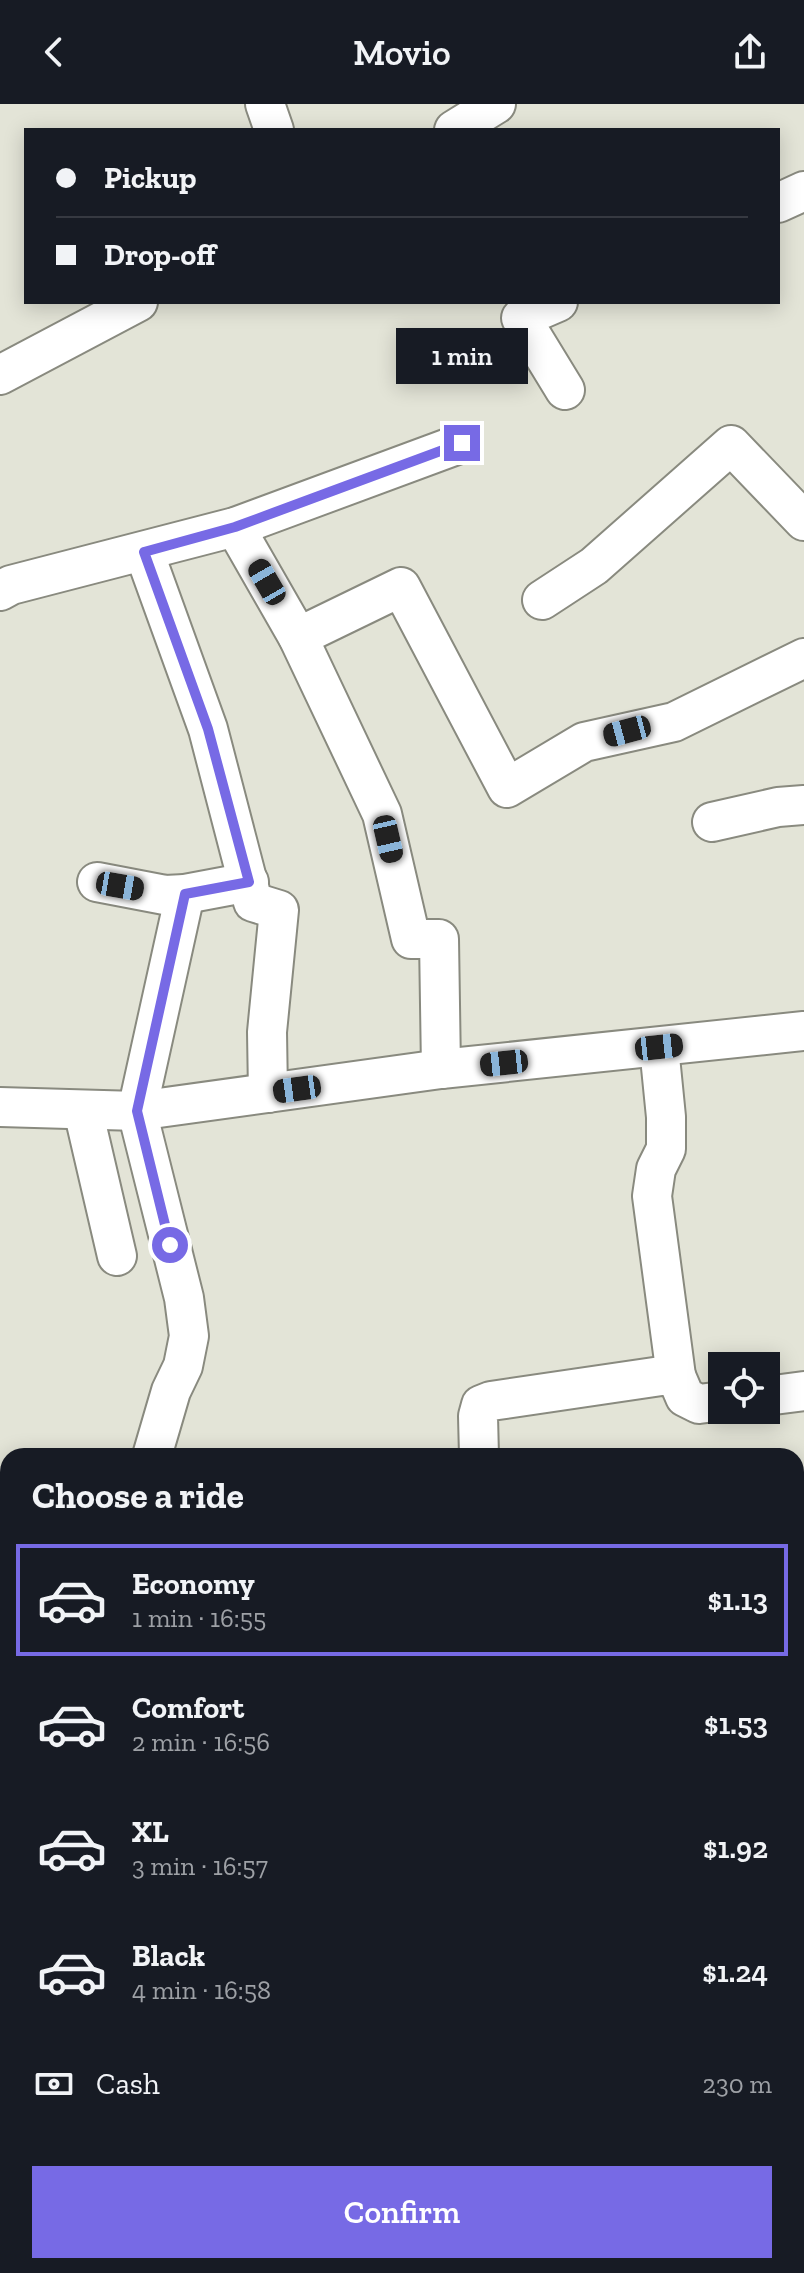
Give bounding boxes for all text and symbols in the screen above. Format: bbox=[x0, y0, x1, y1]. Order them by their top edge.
icon: back bbox=[32, 30, 76, 74]
icon: share bbox=[728, 30, 772, 74]
text: Movio bbox=[353, 31, 451, 74]
text: Pickup bbox=[104, 160, 196, 196]
text: Drop-off bbox=[104, 237, 216, 273]
callout: 1 min bbox=[396, 327, 528, 383]
text: 1 min bbox=[431, 340, 493, 372]
route end bbox=[444, 425, 480, 461]
car bbox=[245, 555, 289, 609]
car bbox=[601, 713, 653, 749]
car bbox=[371, 813, 405, 865]
car bbox=[94, 870, 146, 902]
car bbox=[634, 1033, 684, 1061]
car bbox=[479, 1049, 529, 1077]
car bbox=[272, 1074, 322, 1104]
route start bbox=[152, 1227, 188, 1263]
map controls bbox=[708, 1352, 780, 1424]
button: locate bbox=[708, 1352, 780, 1424]
text: Choose a ride bbox=[32, 1474, 244, 1517]
icon: car bbox=[36, 1564, 108, 1636]
text: Economy bbox=[132, 1566, 255, 1602]
text: $1.13 bbox=[708, 1582, 768, 1618]
text: 1 min · 16:55 bbox=[132, 1602, 266, 1634]
icon: car bbox=[36, 1688, 108, 1760]
text: Comfort bbox=[132, 1690, 244, 1726]
text: $1.53 bbox=[704, 1706, 768, 1742]
text: 2 min · 16:56 bbox=[132, 1726, 270, 1758]
icon: car bbox=[36, 1812, 108, 1884]
text: XL bbox=[132, 1814, 169, 1850]
text: $1.92 bbox=[703, 1830, 768, 1866]
text: 3 min · 16:57 bbox=[132, 1850, 268, 1882]
icon: car bbox=[36, 1936, 108, 2008]
text: Black bbox=[132, 1938, 205, 1974]
text: $1.24 bbox=[702, 1954, 768, 1990]
text: 4 min · 16:58 bbox=[132, 1974, 271, 2006]
icon: cash bbox=[32, 2062, 76, 2106]
text: Cash bbox=[96, 2066, 160, 2102]
text: 230 m bbox=[703, 2068, 772, 2100]
button: Confirm bbox=[32, 2166, 772, 2258]

